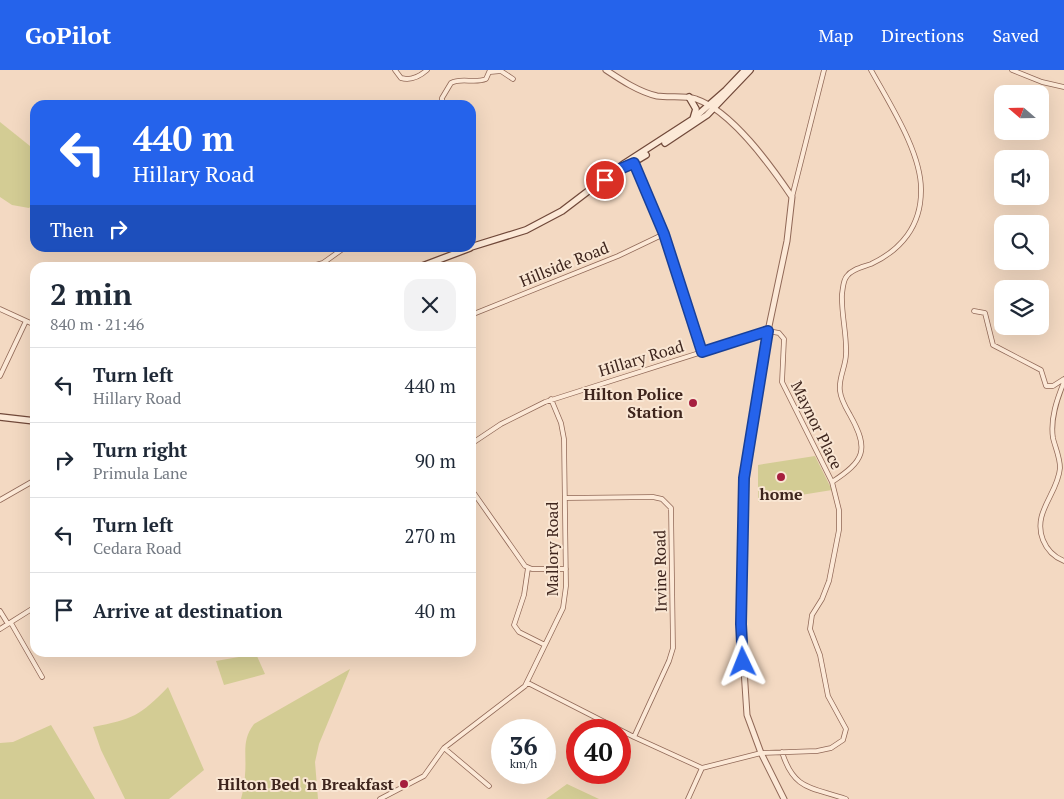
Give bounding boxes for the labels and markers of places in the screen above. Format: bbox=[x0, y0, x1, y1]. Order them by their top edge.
pin bbox=[584, 159, 626, 201]
place label: Hilton Police Station bbox=[584, 383, 684, 423]
marker: Hilton Police Station bbox=[687, 397, 699, 409]
marker: home bbox=[775, 471, 787, 483]
place label: home bbox=[759, 483, 803, 505]
place label: Hilton Bed 'n Breakfast bbox=[218, 773, 395, 795]
marker: Hilton Bed 'n Breakfast bbox=[398, 778, 410, 790]

